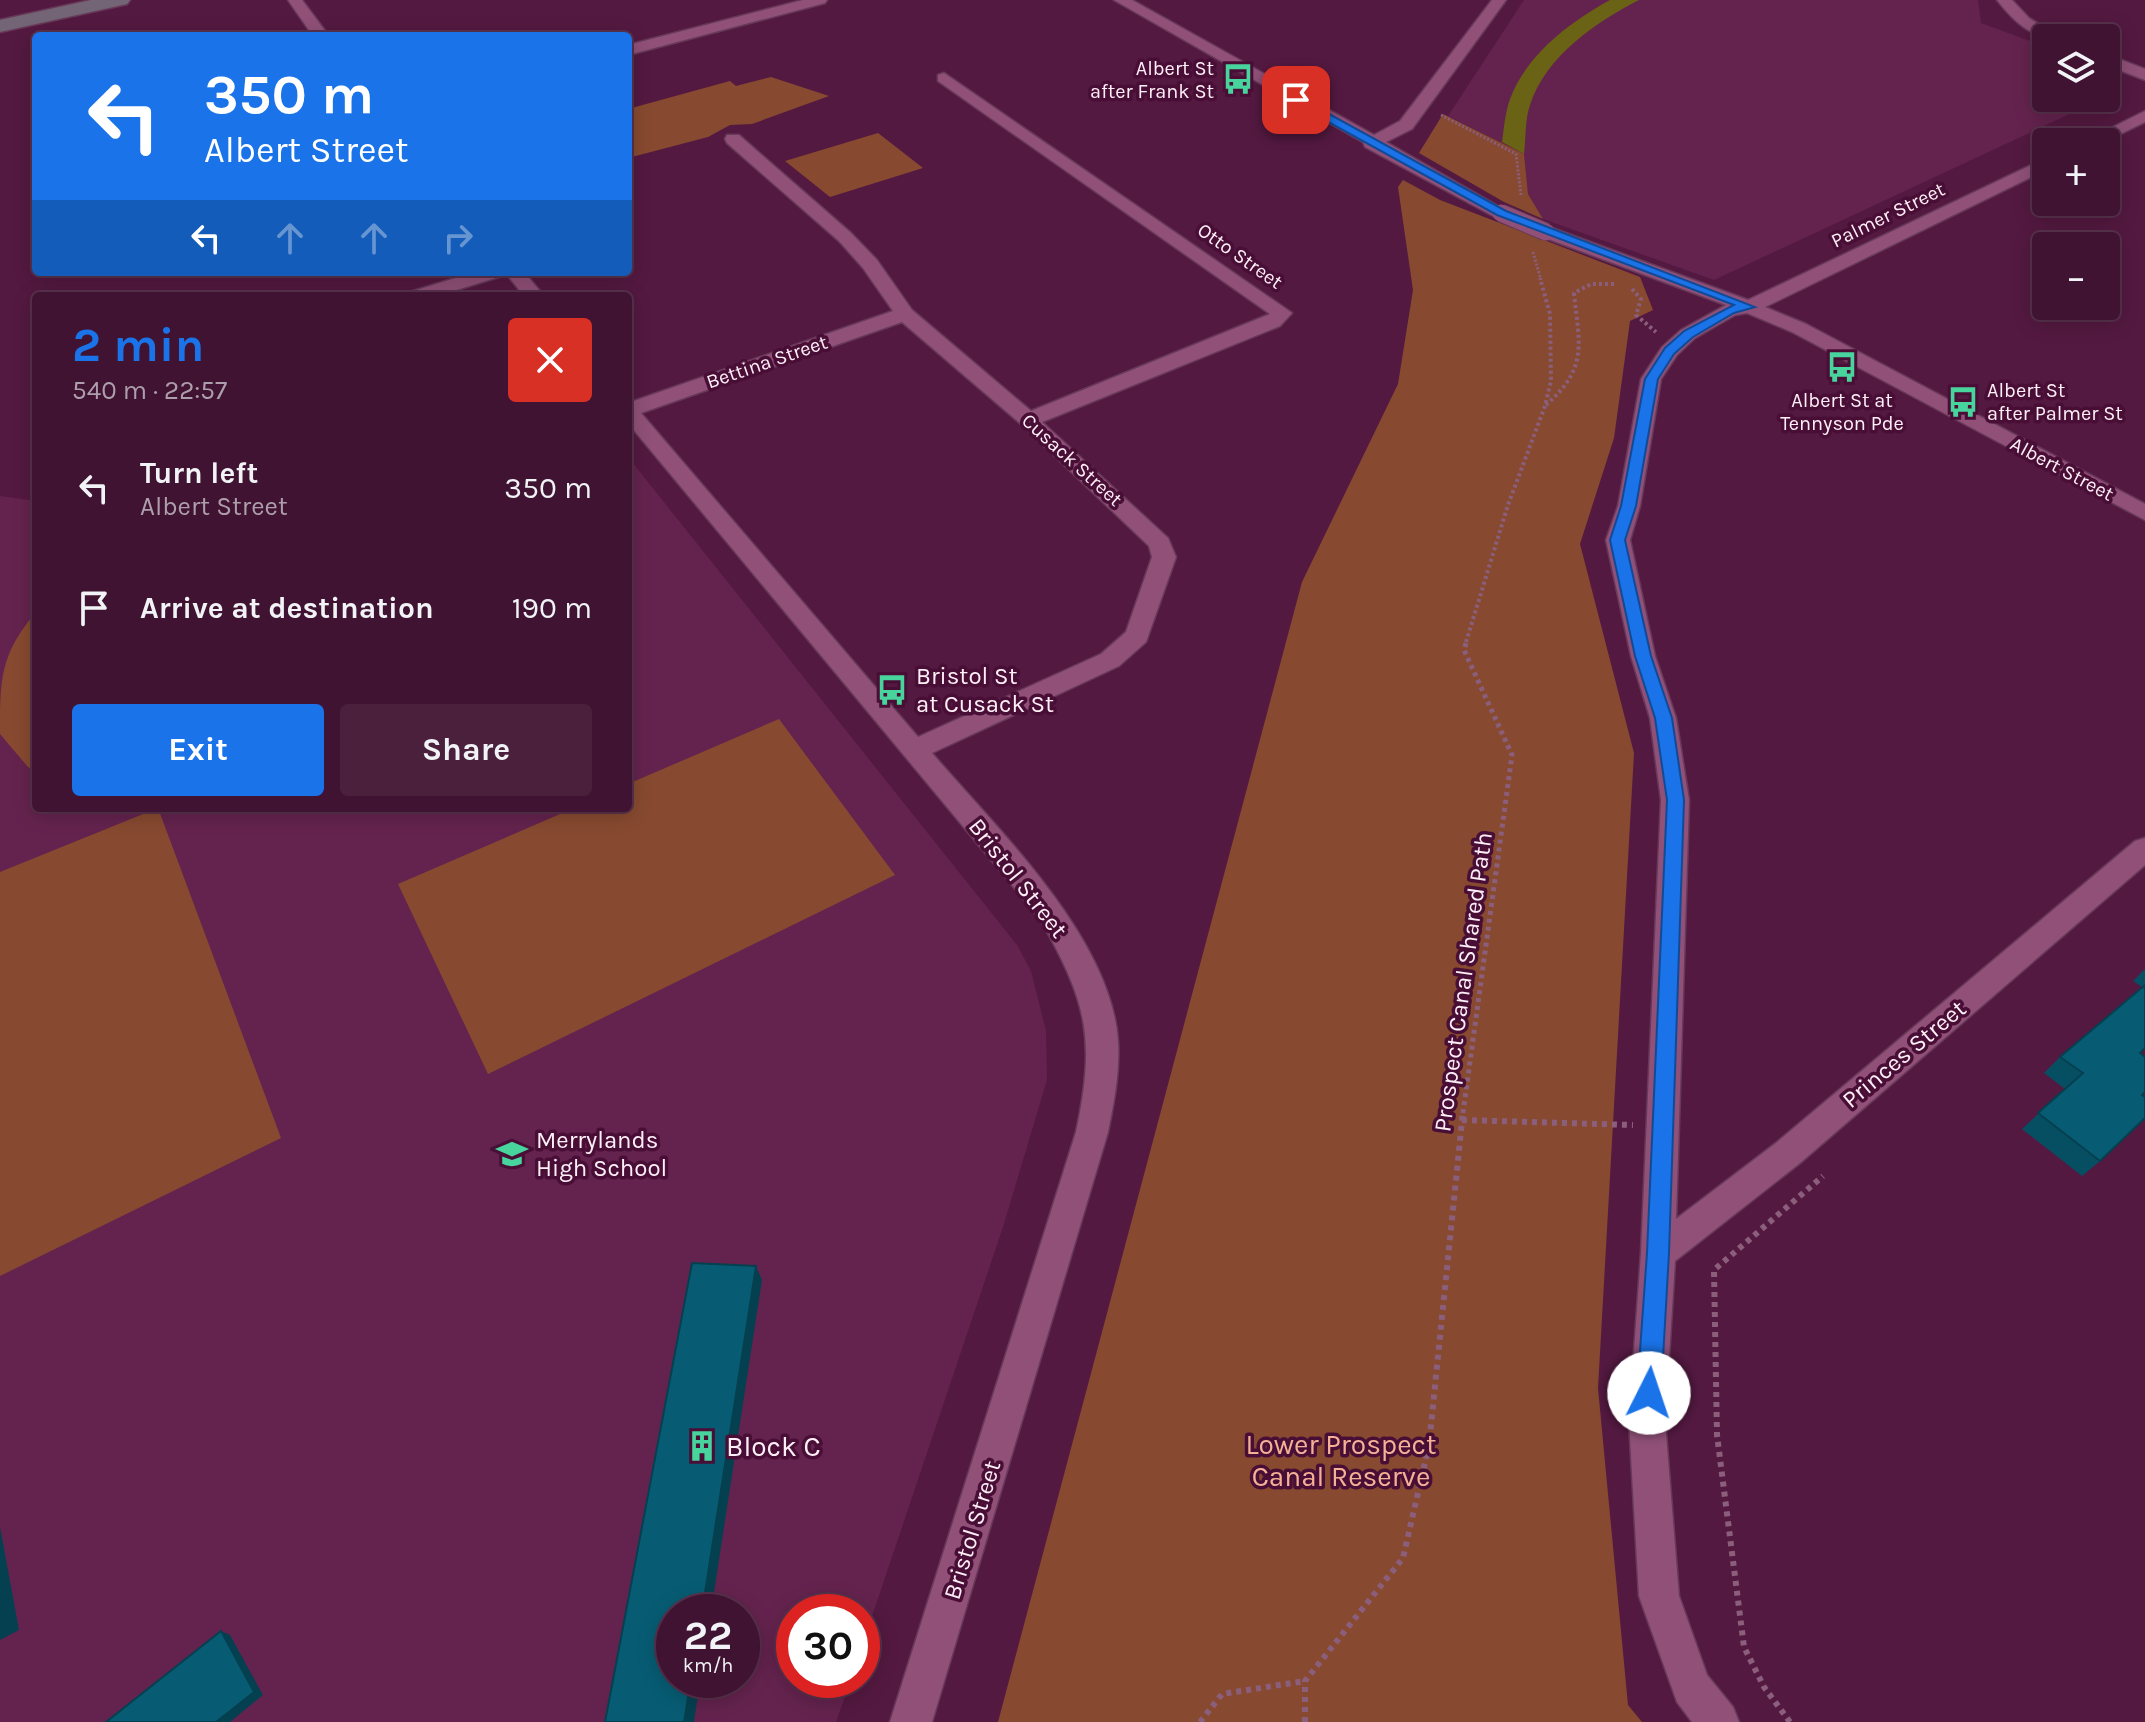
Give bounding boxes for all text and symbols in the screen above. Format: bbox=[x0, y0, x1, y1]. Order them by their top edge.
map controls bbox=[2032, 24, 2120, 320]
button: layers bbox=[2032, 24, 2120, 112]
place label: Albert St after Frank St bbox=[1090, 57, 1214, 103]
text: 350 m bbox=[204, 62, 374, 127]
bus stop icon: Albert St after Frank St bbox=[1221, 62, 1255, 96]
icon: left bbox=[72, 64, 176, 168]
pin bbox=[1262, 66, 1330, 134]
icon: arrive bbox=[1274, 78, 1318, 122]
button: + bbox=[2032, 128, 2120, 216]
text: Albert Street bbox=[204, 129, 409, 171]
street label: Palmer Street bbox=[1827, 177, 1949, 252]
icon: left bbox=[184, 216, 228, 260]
icon: ahead bbox=[268, 216, 312, 260]
icon: ahead bbox=[352, 216, 396, 260]
icon: right bbox=[436, 216, 480, 260]
street label: Otto Street bbox=[1193, 218, 1287, 294]
button: − bbox=[2032, 232, 2120, 320]
text: 2 min bbox=[72, 317, 204, 373]
button: close bbox=[508, 318, 592, 402]
street label: Bettina Street bbox=[703, 330, 831, 393]
bus stop icon: Albert St at Tennyson Pde bbox=[1825, 350, 1859, 384]
text: 540 m · 22:57 bbox=[72, 375, 227, 406]
place label: Albert St after Palmer St bbox=[1987, 379, 2123, 425]
bus stop icon: Albert St after Palmer St bbox=[1946, 385, 1980, 419]
place label: Albert St at Tennyson Pde bbox=[1780, 389, 1904, 435]
street label: Cusack Street bbox=[1017, 409, 1127, 511]
street label: Albert Street bbox=[2006, 432, 2118, 506]
text: Turn left bbox=[140, 455, 258, 491]
icon: left bbox=[72, 466, 116, 510]
text: 350 m bbox=[504, 470, 592, 506]
text: Albert Street bbox=[140, 491, 288, 522]
icon: arrive bbox=[72, 586, 116, 630]
text: Arrive at destination bbox=[140, 590, 434, 626]
text: 190 m bbox=[512, 590, 592, 626]
place label: Bristol St at Cusack St bbox=[916, 662, 1054, 718]
bus stop icon: Bristol St at Cusack St bbox=[875, 673, 909, 707]
button: Exit bbox=[72, 704, 324, 796]
button: Share bbox=[340, 704, 592, 796]
street label: Bristol Street bbox=[963, 813, 1073, 943]
street label: Prospect Canal Shared Path bbox=[1428, 830, 1498, 1134]
street label: Princes Street bbox=[1837, 994, 1971, 1114]
place label: Merrylands High School bbox=[536, 1126, 667, 1182]
school or university icon: Merrylands High School bbox=[495, 1137, 529, 1171]
position arrow bbox=[1607, 1351, 1691, 1435]
park label: Lower Prospect Canal Reserve bbox=[1245, 1428, 1437, 1493]
building icon: Block C bbox=[685, 1429, 719, 1463]
place label: Block C bbox=[726, 1430, 821, 1463]
street label: Bristol Street bbox=[938, 1457, 1006, 1603]
speed limit sign: 30 bbox=[776, 1594, 880, 1698]
text: 22 bbox=[684, 1612, 732, 1659]
text: km/h bbox=[683, 1654, 733, 1677]

